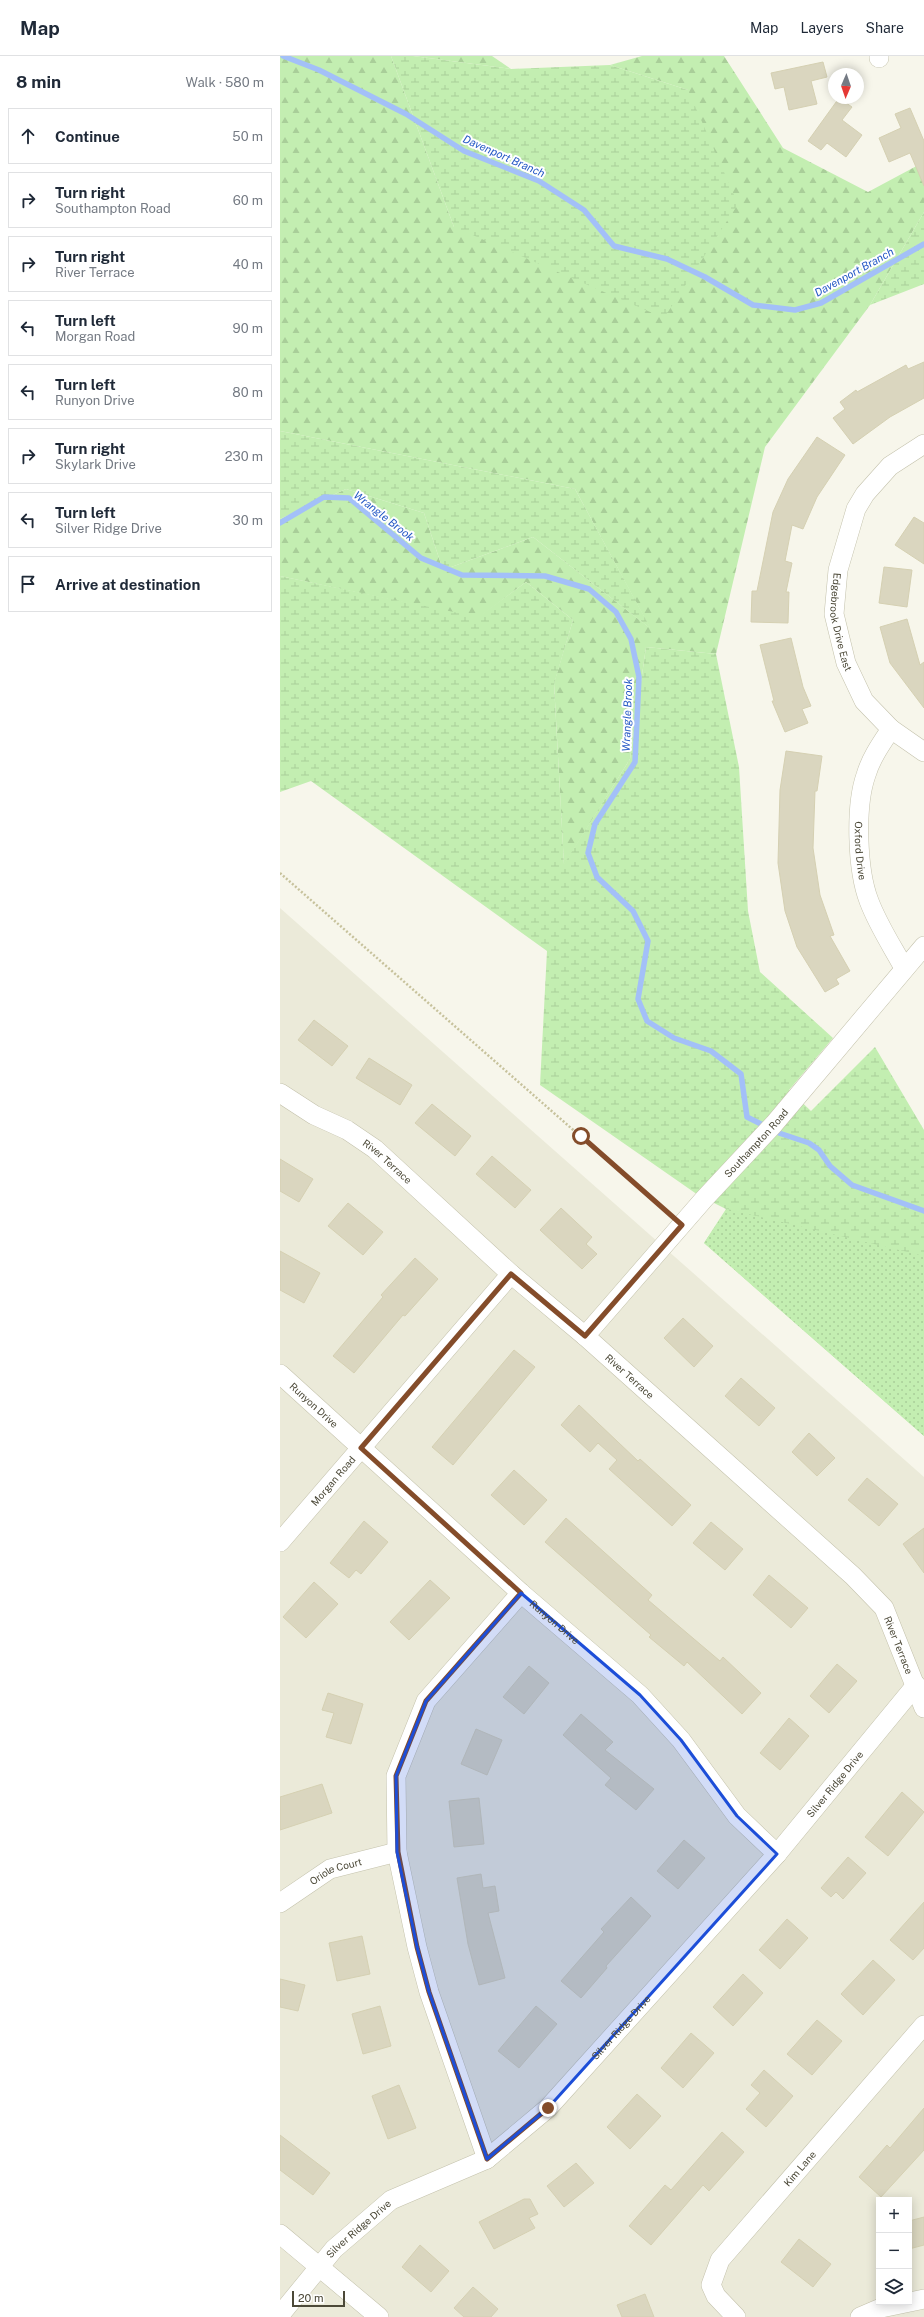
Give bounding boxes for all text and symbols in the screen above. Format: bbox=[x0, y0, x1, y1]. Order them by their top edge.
text: Map bbox=[20, 17, 60, 39]
text: Map bbox=[750, 20, 778, 36]
text: Layers bbox=[800, 20, 844, 36]
text: Share bbox=[866, 20, 904, 36]
north arrow bbox=[828, 68, 864, 104]
text: 8 min bbox=[16, 72, 61, 92]
text: Walk · 580 m bbox=[186, 75, 264, 90]
icon: ahead bbox=[17, 125, 39, 147]
text: Continue bbox=[55, 128, 120, 145]
text: 50 m bbox=[232, 129, 263, 144]
water label: Davenport Branch bbox=[461, 133, 547, 179]
text: Turn right bbox=[55, 184, 125, 201]
icon: right bbox=[17, 189, 39, 211]
text: 60 m bbox=[233, 193, 263, 208]
text: Southampton Road bbox=[55, 201, 171, 216]
water label: Davenport Branch bbox=[812, 245, 896, 299]
text: Turn right bbox=[55, 248, 125, 265]
icon: right bbox=[17, 253, 39, 275]
text: 40 m bbox=[232, 257, 263, 272]
text: River Terrace bbox=[55, 265, 135, 280]
text: Turn left bbox=[55, 312, 116, 329]
icon: left bbox=[17, 317, 39, 339]
text: 90 m bbox=[233, 321, 263, 336]
text: Morgan Road bbox=[55, 329, 135, 344]
text: Turn left bbox=[55, 376, 116, 393]
icon: left bbox=[17, 381, 39, 403]
text: 80 m bbox=[232, 385, 263, 400]
text: Runyon Drive bbox=[55, 393, 135, 408]
text: Turn right bbox=[55, 440, 125, 457]
icon: right bbox=[17, 445, 39, 467]
text: 230 m bbox=[225, 449, 263, 464]
text: Skylark Drive bbox=[55, 457, 136, 472]
water label: Wrangle Brook bbox=[352, 489, 417, 543]
text: Turn left bbox=[55, 504, 116, 521]
icon: left bbox=[17, 509, 39, 531]
text: 30 m bbox=[233, 513, 263, 528]
text: Silver Ridge Drive bbox=[55, 521, 162, 536]
street label: Edgebrook Drive East bbox=[828, 572, 855, 673]
icon: arrive bbox=[17, 573, 39, 595]
text: Arrive at destination bbox=[55, 576, 200, 593]
water label: Wrangle Brook bbox=[620, 678, 634, 752]
street label: Oxford Drive bbox=[853, 821, 869, 881]
street label: Southampton Road bbox=[721, 1106, 791, 1180]
route start bbox=[572, 1127, 590, 1145]
street label: River Terrace bbox=[361, 1137, 415, 1186]
street label: River Terrace bbox=[603, 1351, 657, 1401]
street label: Runyon Drive bbox=[287, 1380, 341, 1430]
street label: Morgan Road bbox=[308, 1453, 358, 1508]
street label: Runyon Drive bbox=[528, 1597, 582, 1647]
street label: River Terrace bbox=[882, 1614, 916, 1676]
street label: Silver Ridge Drive bbox=[804, 1748, 866, 1820]
street label: Oriole Court bbox=[307, 1855, 363, 1887]
street label: Silver Ridge Drive bbox=[589, 1992, 653, 2062]
route end bbox=[539, 2099, 557, 2117]
street label: Kim Lane bbox=[781, 2148, 818, 2189]
street label: Silver Ridge Drive bbox=[323, 2197, 393, 2260]
map controls bbox=[876, 2197, 912, 2305]
button: + bbox=[876, 2197, 912, 2233]
button: − bbox=[876, 2233, 912, 2269]
button: layers bbox=[876, 2269, 912, 2305]
scale bar bbox=[292, 2289, 345, 2308]
text: 20 m bbox=[298, 2292, 323, 2304]

